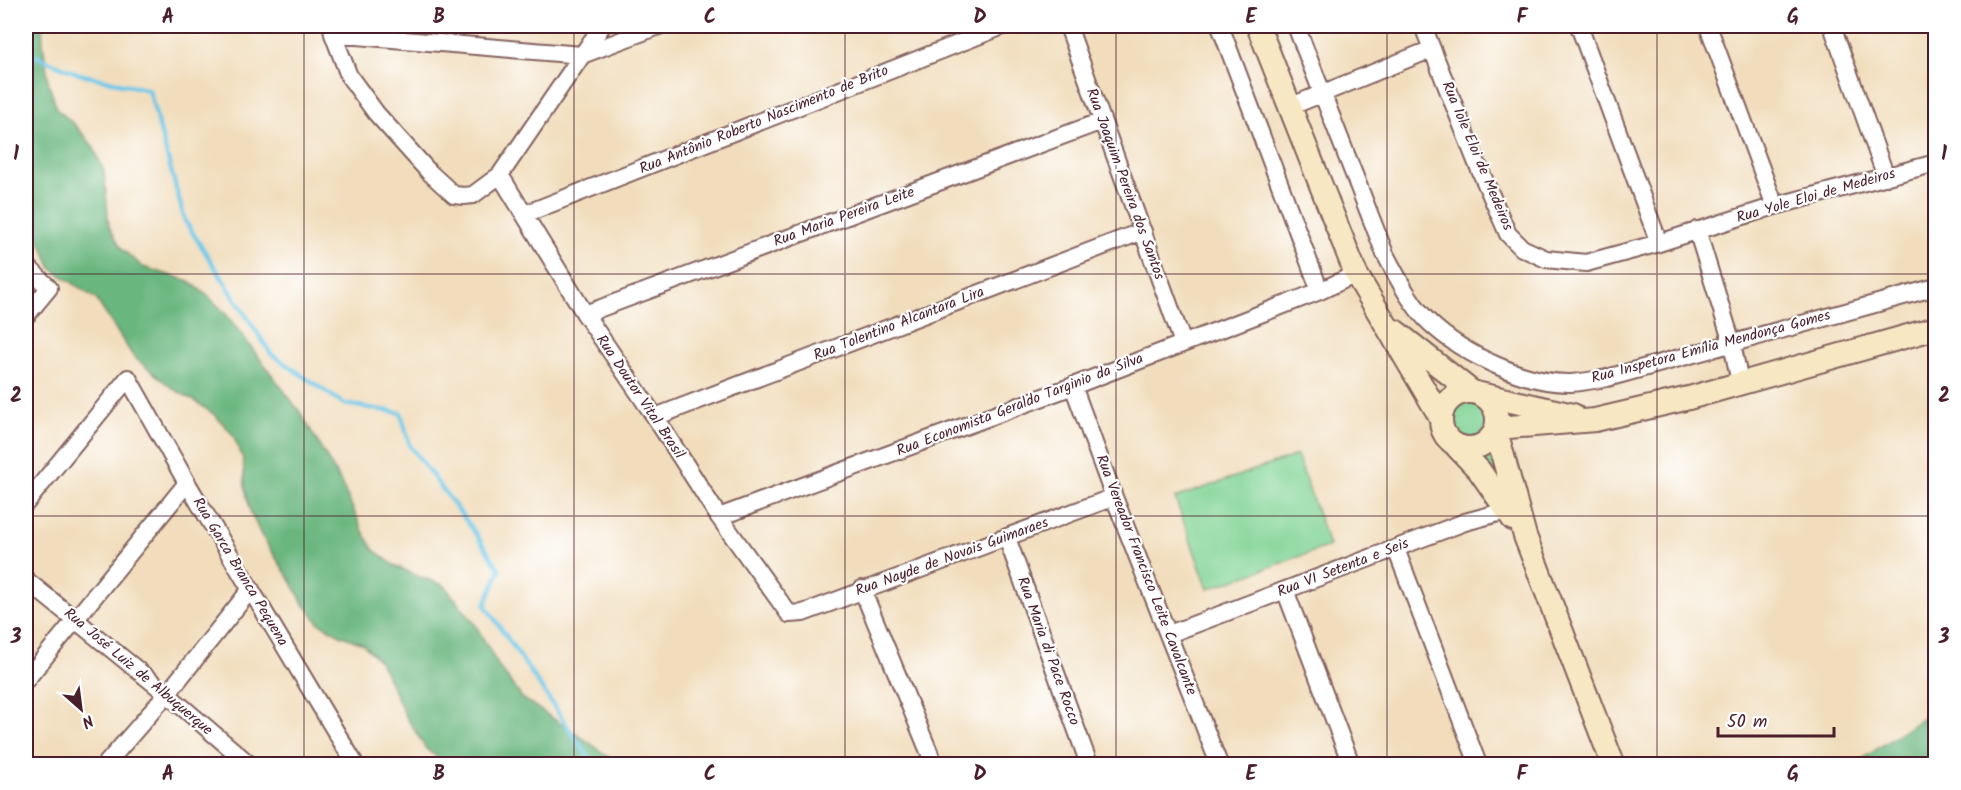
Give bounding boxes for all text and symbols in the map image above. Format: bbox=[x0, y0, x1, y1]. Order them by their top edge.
text: A bbox=[162, 2, 174, 34]
text: B bbox=[433, 2, 445, 34]
text: C bbox=[704, 2, 716, 34]
text: D bbox=[973, 2, 987, 34]
text: E bbox=[1245, 2, 1257, 34]
text: F bbox=[1517, 2, 1529, 34]
text: G bbox=[1787, 2, 1799, 34]
street label: Rua Antônio Roberto Nascimento de Brito bbox=[636, 59, 892, 181]
street label: Rua Iole Eloi de Medeiros bbox=[1435, 77, 1520, 235]
street label: Rua Joaquim Pereira dos Santos bbox=[1079, 85, 1171, 284]
text: 1 bbox=[13, 139, 19, 171]
text: 1 bbox=[1941, 139, 1947, 171]
street label: Rua Yole Eloi de Medeiros bbox=[1734, 162, 1899, 230]
street label: Rua Maria Pereira Leite bbox=[770, 180, 918, 254]
street label: Rua Tolentino Alcantara Lira bbox=[810, 280, 988, 368]
street label: Rua Inspetora Emília Mendonça Gomes bbox=[1589, 303, 1834, 391]
street label: Rua Doutor Vital Brasil bbox=[589, 330, 691, 464]
street label: Rua Economista Geraldo Targinio da Silva bbox=[893, 347, 1147, 463]
text: 2 bbox=[10, 381, 22, 413]
text: 2 bbox=[1938, 381, 1950, 413]
street label: Rua Vereador Francisco Leite Cavalcante bbox=[1089, 451, 1203, 699]
street label: Rua Garca Branca Pequena bbox=[186, 493, 294, 651]
street label: Rua Nayde de Novais Guimaraes bbox=[852, 511, 1053, 603]
street label: Rua VI Setenta e Seis bbox=[1274, 532, 1413, 604]
street label: Rua Maria di Pace Rocco bbox=[1010, 573, 1086, 729]
street label: Rua José Luiz de Albuquerque bbox=[58, 602, 218, 742]
text: 3 bbox=[10, 622, 22, 654]
text: 3 bbox=[1938, 622, 1950, 654]
north arrow bbox=[51, 679, 111, 739]
scale bar bbox=[1718, 700, 1834, 738]
text: N bbox=[77, 708, 98, 734]
text: 50 m bbox=[1727, 708, 1767, 737]
text: A bbox=[162, 759, 174, 790]
text: B bbox=[433, 759, 445, 790]
text: C bbox=[704, 759, 716, 790]
text: D bbox=[973, 759, 987, 790]
text: E bbox=[1245, 759, 1257, 790]
text: F bbox=[1517, 759, 1529, 790]
text: G bbox=[1787, 759, 1799, 790]

